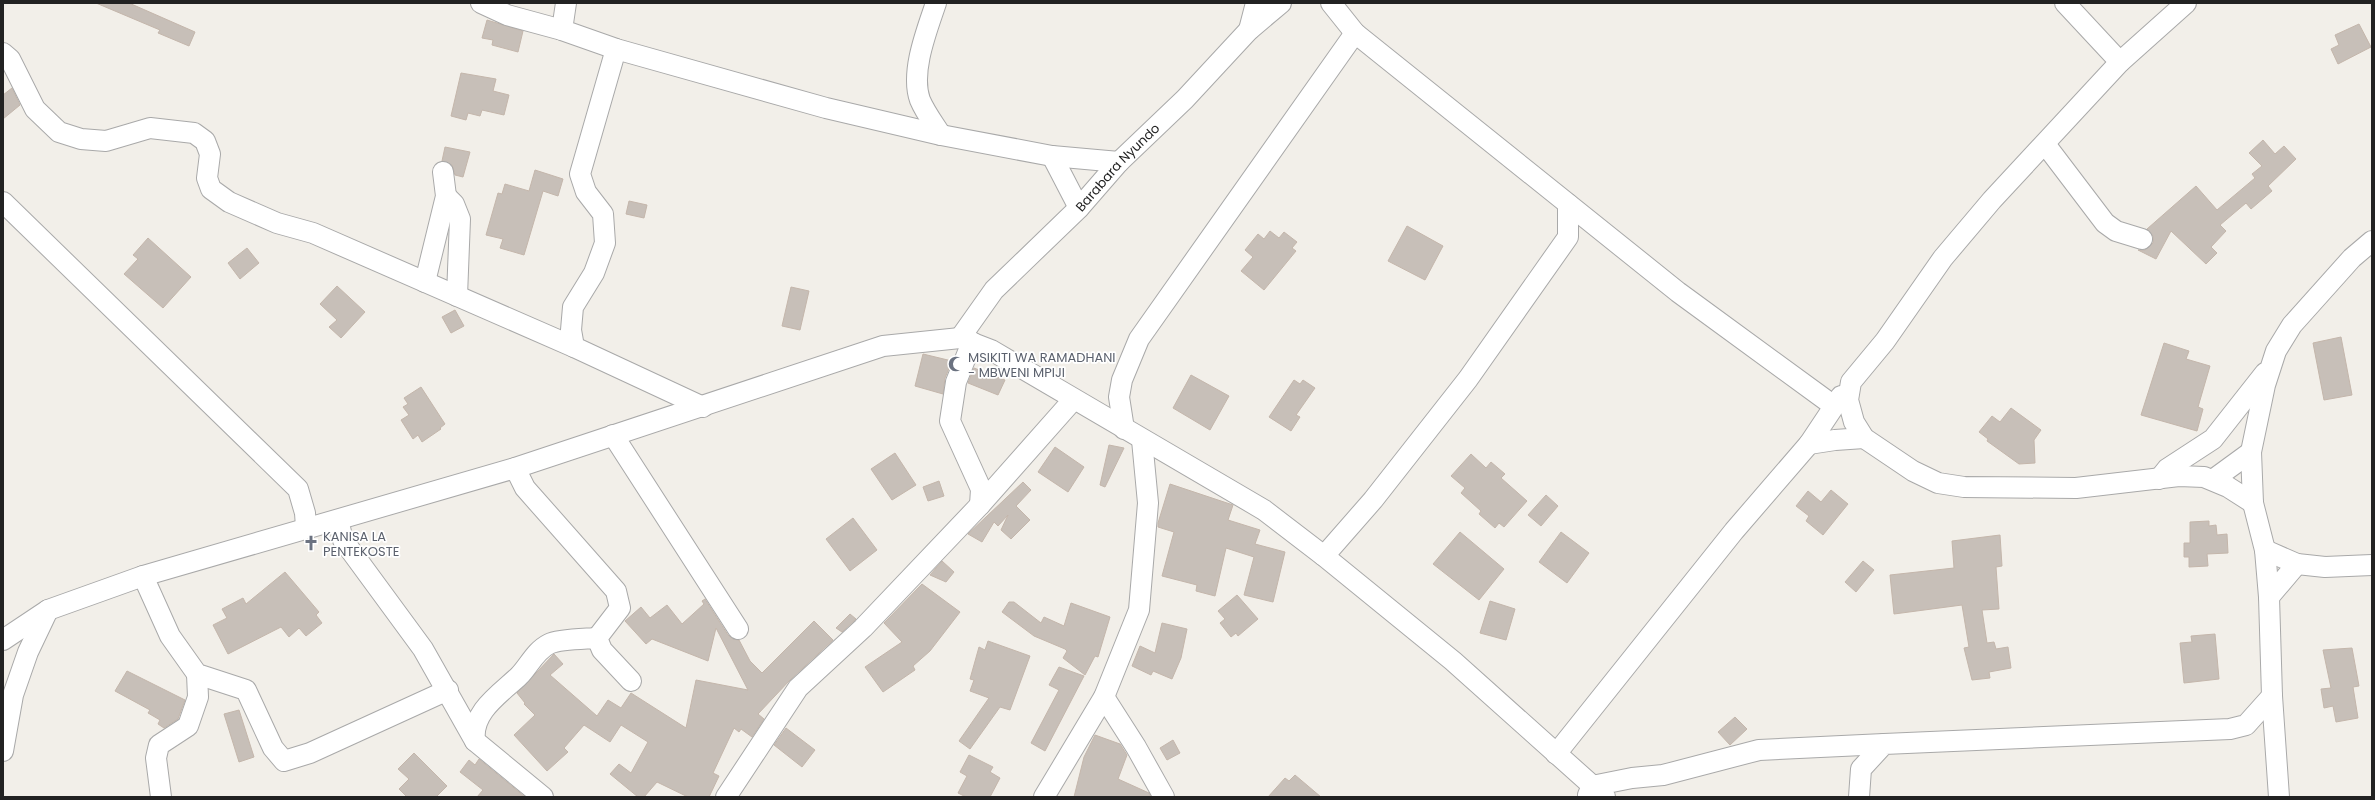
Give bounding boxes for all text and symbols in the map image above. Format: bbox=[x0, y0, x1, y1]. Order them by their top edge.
street label: Barabara Nyundo bbox=[1071, 119, 1164, 216]
place label: MSIKITI WA RAMADHANI - MBWENI MPIJI bbox=[968, 348, 1116, 382]
mosque icon: MSIKITI WA RAMADHANI - MBWENI MPIJI bbox=[947, 355, 965, 373]
place label: KANISA LA PENTEKOSTE bbox=[323, 527, 399, 561]
church icon: KANISA LA PENTEKOSTE bbox=[302, 534, 320, 552]

